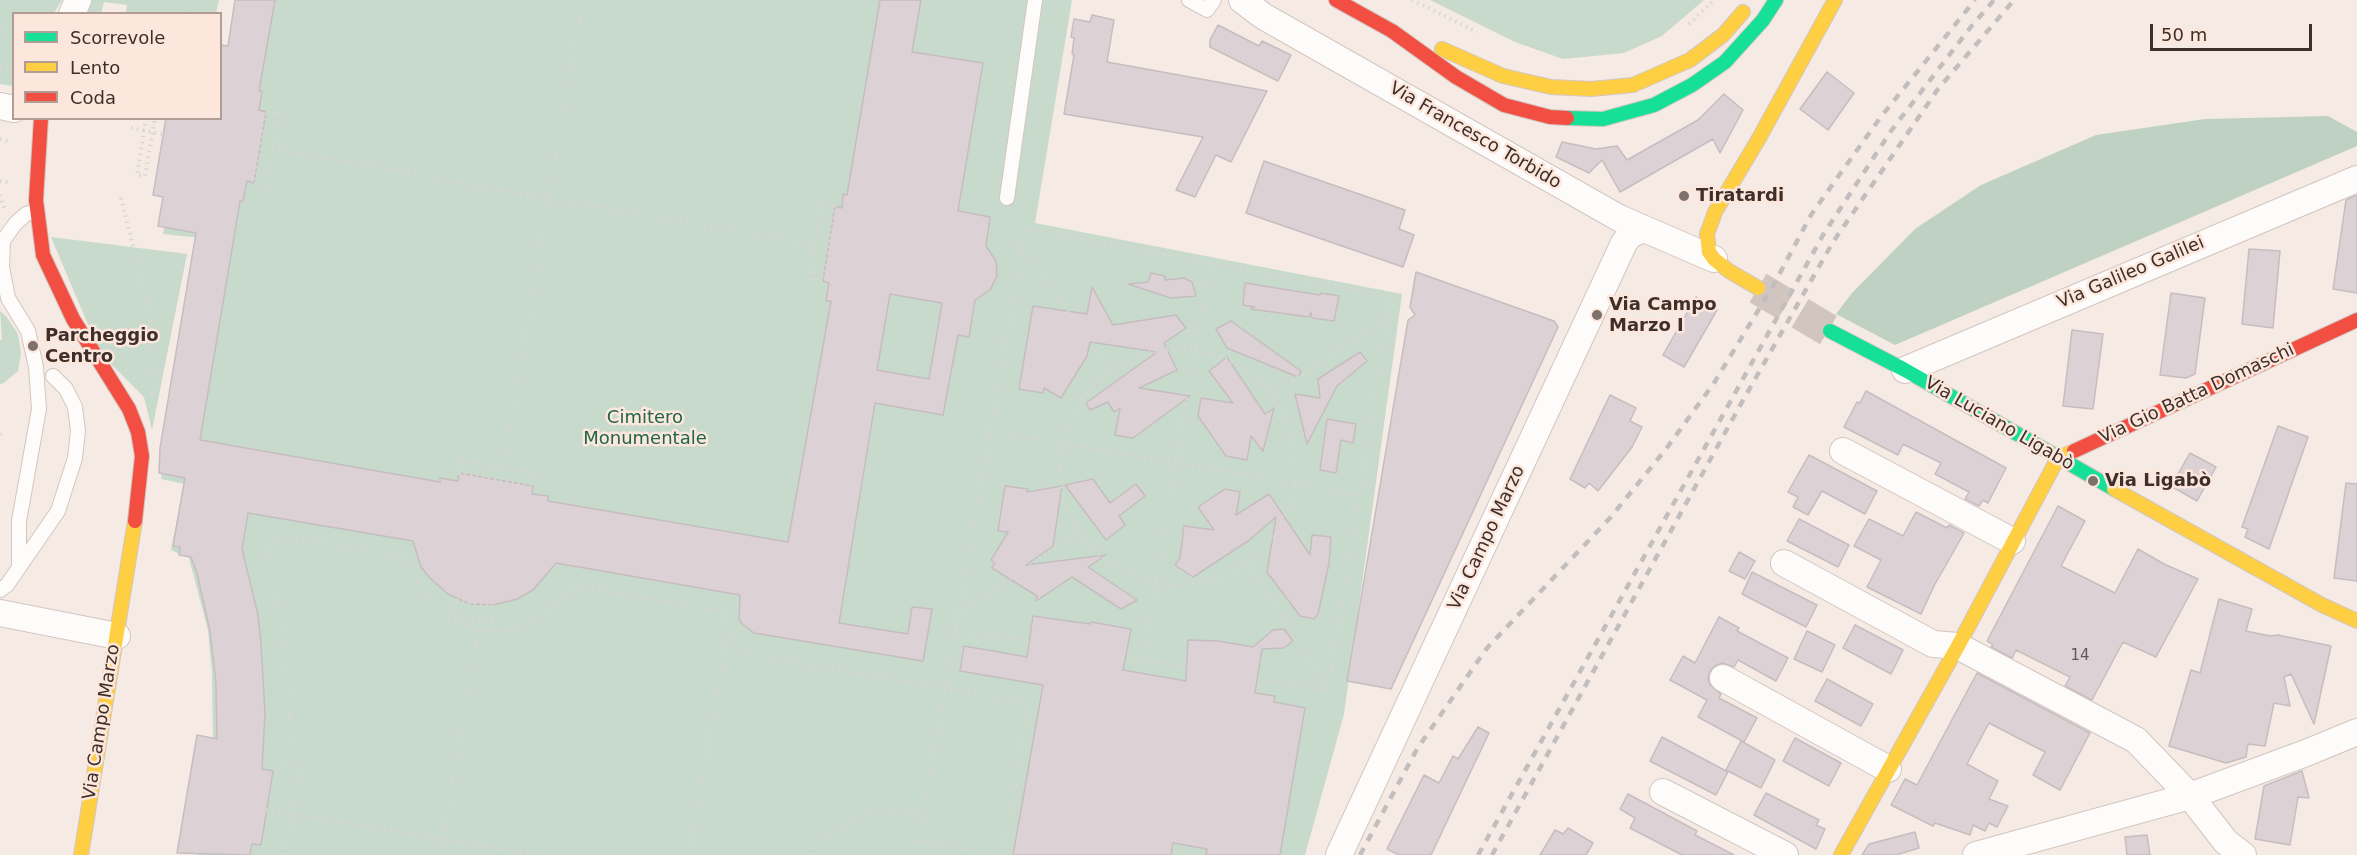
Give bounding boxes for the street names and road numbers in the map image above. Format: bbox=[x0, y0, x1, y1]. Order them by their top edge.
street label: Via Francesco Torbido bbox=[1385, 78, 1565, 194]
street label: Via Galileo Galilei bbox=[2054, 232, 2208, 314]
street label: Via Gio Batta Domaschi bbox=[2096, 339, 2298, 449]
street label: Via Luciano Ligabò bbox=[1921, 372, 2077, 476]
street label: Via Campo Marzo bbox=[1444, 462, 1530, 614]
street label: Via Campo Marzo bbox=[79, 643, 125, 801]

